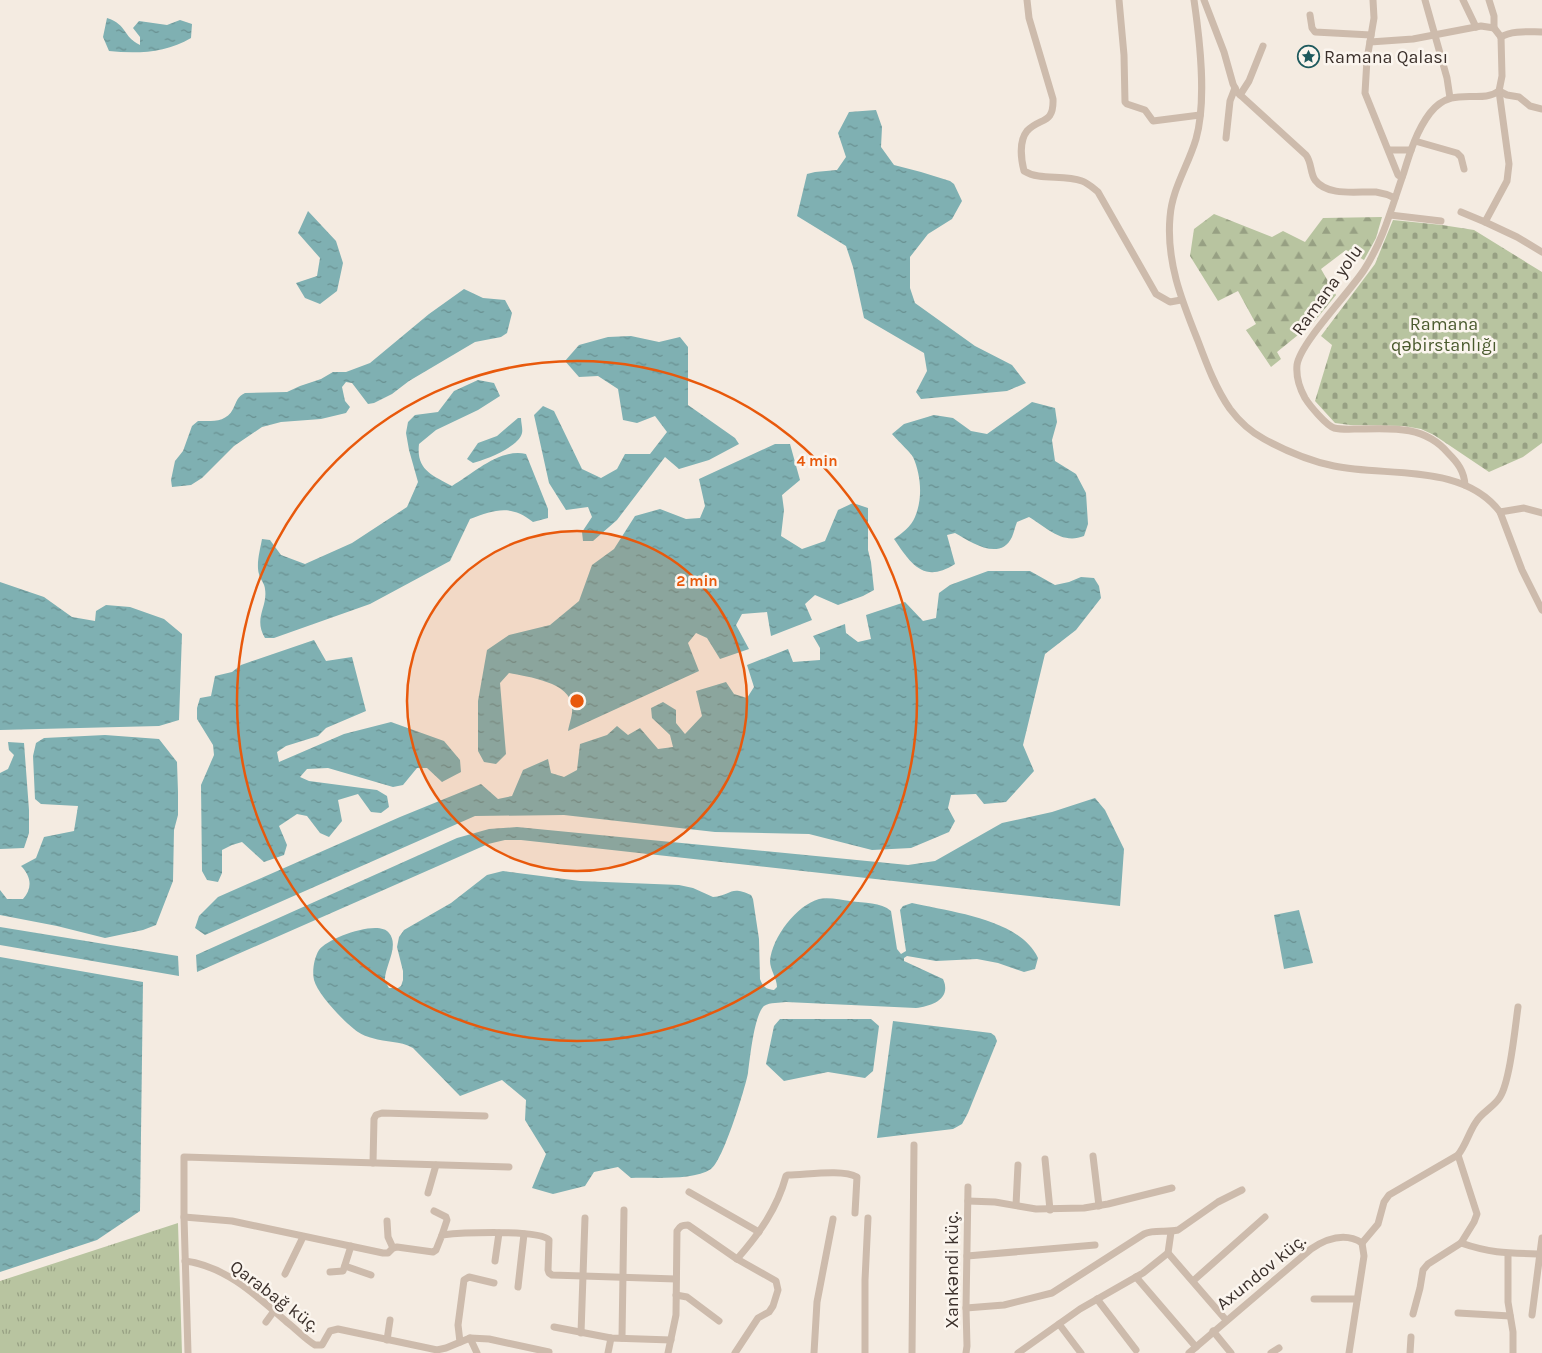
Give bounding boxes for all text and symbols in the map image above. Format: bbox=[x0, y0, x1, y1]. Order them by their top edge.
place icon: Ramana Qalası bbox=[1296, 45, 1320, 69]
place label: Ramana Qalası bbox=[1324, 46, 1448, 68]
street label: Ramana yolu bbox=[1287, 240, 1367, 340]
park label: Ramana qəbirstanlığı bbox=[1391, 313, 1497, 356]
text: 4 min bbox=[796, 452, 838, 470]
text: 2 min bbox=[676, 572, 718, 590]
centre of rings bbox=[568, 692, 586, 710]
street label: Xankəndi küç. bbox=[941, 1211, 963, 1329]
street label: Axundov küç. bbox=[1212, 1229, 1310, 1315]
street label: Qarabağ küç. bbox=[226, 1255, 324, 1337]

